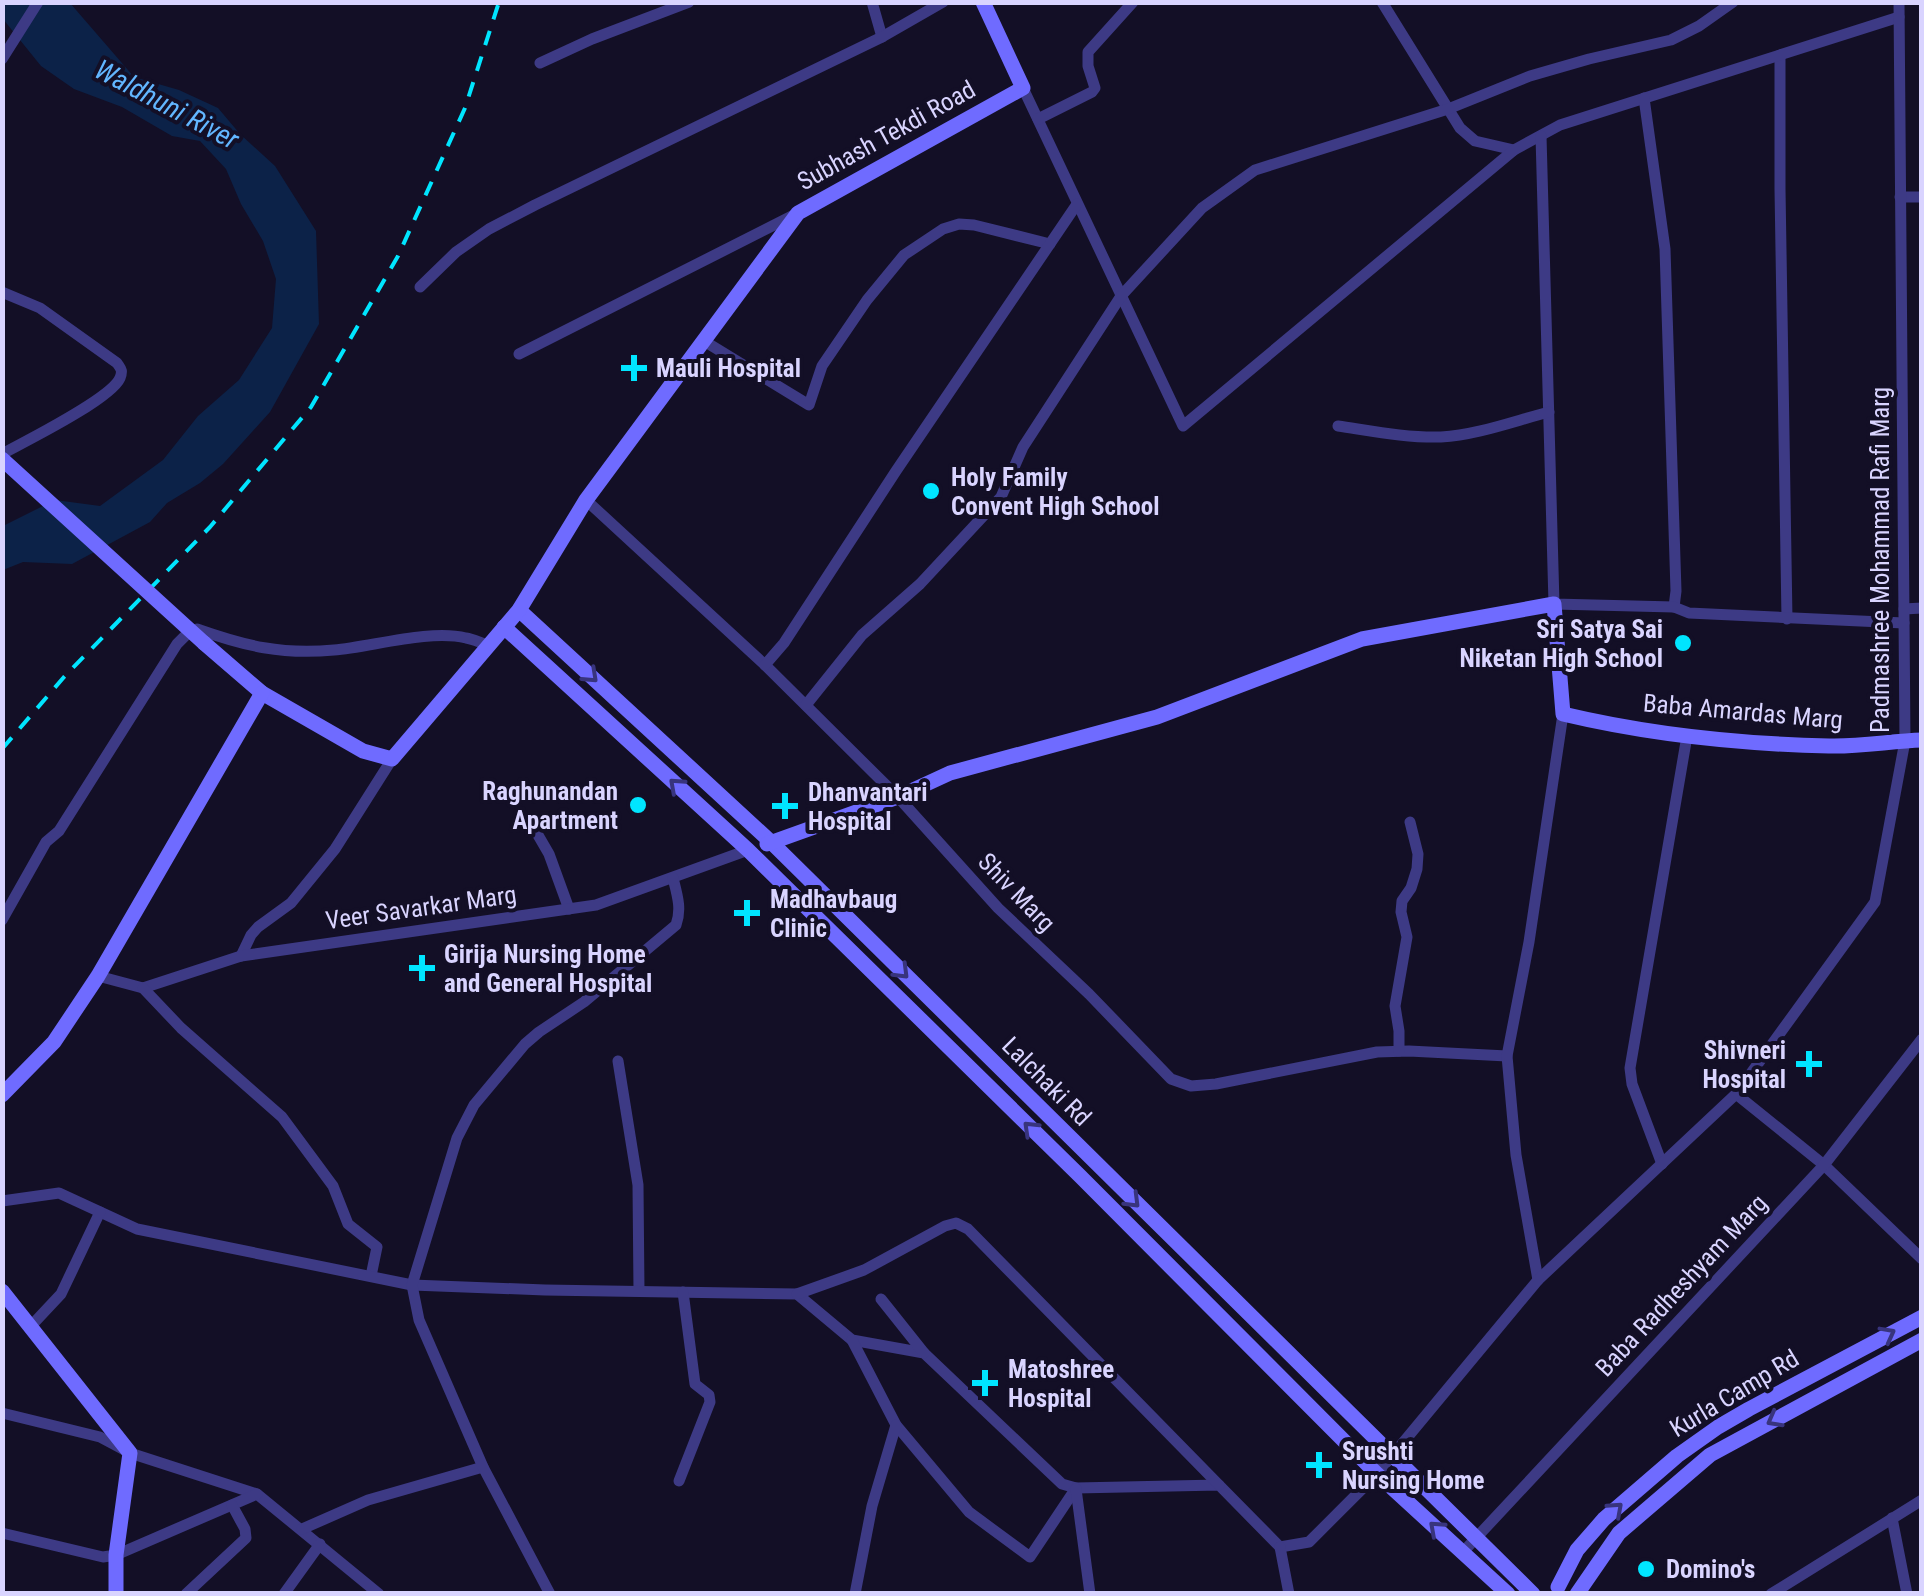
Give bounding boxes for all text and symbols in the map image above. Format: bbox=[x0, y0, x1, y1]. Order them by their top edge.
water label: Waldhuni River bbox=[89, 53, 245, 156]
street label: Subhash Tekdi Road bbox=[792, 75, 980, 196]
place label: Mauli Hospital bbox=[656, 354, 801, 383]
marker: Mauli Hospital bbox=[621, 355, 647, 381]
street label: Padmashree Mohammad Rafi Marg bbox=[1866, 387, 1895, 733]
place label: Holy Family Convent High School bbox=[951, 463, 1160, 521]
marker: Holy Family Convent High School bbox=[920, 480, 942, 502]
place label: Sri Satya Sai Niketan High School bbox=[1459, 615, 1663, 673]
marker: Sri Satya Sai Niketan High School bbox=[1672, 632, 1694, 654]
one-way arrow bbox=[579, 664, 598, 682]
street label: Baba Amardas Marg bbox=[1642, 688, 1844, 735]
place label: Raghunandan Apartment bbox=[482, 777, 618, 835]
one-way arrow bbox=[670, 778, 688, 796]
place label: Dhanvantari Hospital bbox=[808, 778, 928, 836]
marker: Dhanvantari Hospital bbox=[772, 793, 798, 819]
marker: Raghunandan Apartment bbox=[627, 794, 649, 816]
street label: Shiv Marg bbox=[972, 847, 1061, 938]
street label: Veer Savarkar Marg bbox=[324, 880, 518, 935]
place label: Madhavbaug Clinic bbox=[770, 885, 897, 943]
marker: Madhavbaug Clinic bbox=[734, 900, 760, 926]
place label: Girija Nursing Home and General Hospital bbox=[444, 940, 652, 998]
marker: Girija Nursing Home and General Hospital bbox=[409, 955, 435, 981]
one-way arrow bbox=[891, 961, 909, 979]
street label: Lalchaki Rd bbox=[996, 1031, 1097, 1132]
place label: Shivneri Hospital bbox=[1702, 1036, 1786, 1094]
marker: Shivneri Hospital bbox=[1796, 1051, 1822, 1077]
one-way arrow bbox=[1024, 1121, 1042, 1139]
street label: Baba Radheshyam Marg bbox=[1590, 1188, 1773, 1382]
one-way arrow bbox=[1122, 1189, 1140, 1207]
one-way arrow bbox=[1877, 1327, 1895, 1347]
street label: Kurla Camp Rd bbox=[1665, 1344, 1804, 1443]
place label: Matoshree Hospital bbox=[1008, 1355, 1114, 1413]
marker: Matoshree Hospital bbox=[972, 1370, 998, 1396]
one-way arrow bbox=[1767, 1408, 1785, 1427]
place label: Srushti Nursing Home bbox=[1342, 1437, 1485, 1495]
marker: Srushti Nursing Home bbox=[1306, 1452, 1332, 1478]
one-way arrow bbox=[1604, 1503, 1623, 1521]
one-way arrow bbox=[1429, 1522, 1448, 1540]
place label: Domino's bbox=[1666, 1555, 1755, 1584]
marker: Domino's bbox=[1635, 1558, 1657, 1580]

